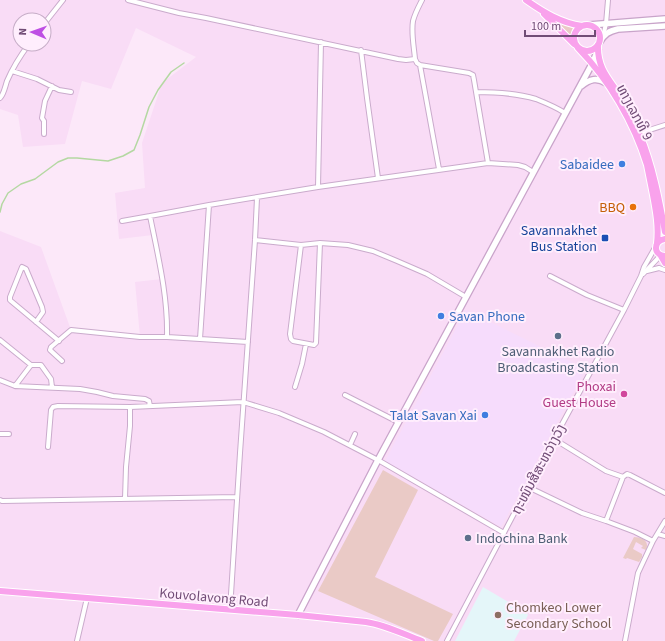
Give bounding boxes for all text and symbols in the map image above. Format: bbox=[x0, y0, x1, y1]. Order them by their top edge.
north arrow bbox=[12, 12, 52, 52]
scale bar bbox=[525, 12, 595, 38]
text: 100 m bbox=[531, 18, 561, 35]
text: N bbox=[15, 28, 30, 36]
street label: ທາງເລກທີ 9 bbox=[611, 81, 657, 144]
place label: Sabaidee bbox=[560, 155, 614, 175]
marker: Sabaidee bbox=[617, 159, 627, 169]
place label: BBQ bbox=[599, 198, 625, 218]
marker: BBQ bbox=[628, 202, 638, 212]
place label: Savannakhet Bus Station bbox=[521, 221, 597, 257]
marker: Savannakhet Bus Station bbox=[600, 233, 610, 243]
place label: Savan Phone bbox=[449, 307, 525, 327]
marker: Savan Phone bbox=[436, 311, 446, 321]
marker: Savannakhet Radio Broadcasting Station bbox=[553, 331, 563, 341]
place label: Savannakhet Radio Broadcasting Station bbox=[497, 342, 619, 378]
place label: Phoxai Guest House bbox=[543, 377, 616, 413]
marker: Phoxai Guest House bbox=[619, 389, 629, 399]
place label: Talat Savan Xai bbox=[390, 406, 477, 426]
marker: Talat Savan Xai bbox=[480, 410, 490, 420]
street label: ຖະໜົນສີສະຫວ່າງວົງ bbox=[507, 421, 571, 518]
place label: Indochina Bank bbox=[476, 529, 568, 549]
marker: Indochina Bank bbox=[463, 533, 473, 543]
street label: Kouvolavong Road bbox=[158, 583, 269, 613]
place label: Chomkeo Lower Secondary School bbox=[506, 598, 612, 634]
marker: Chomkeo Lower Secondary School bbox=[493, 610, 503, 620]

